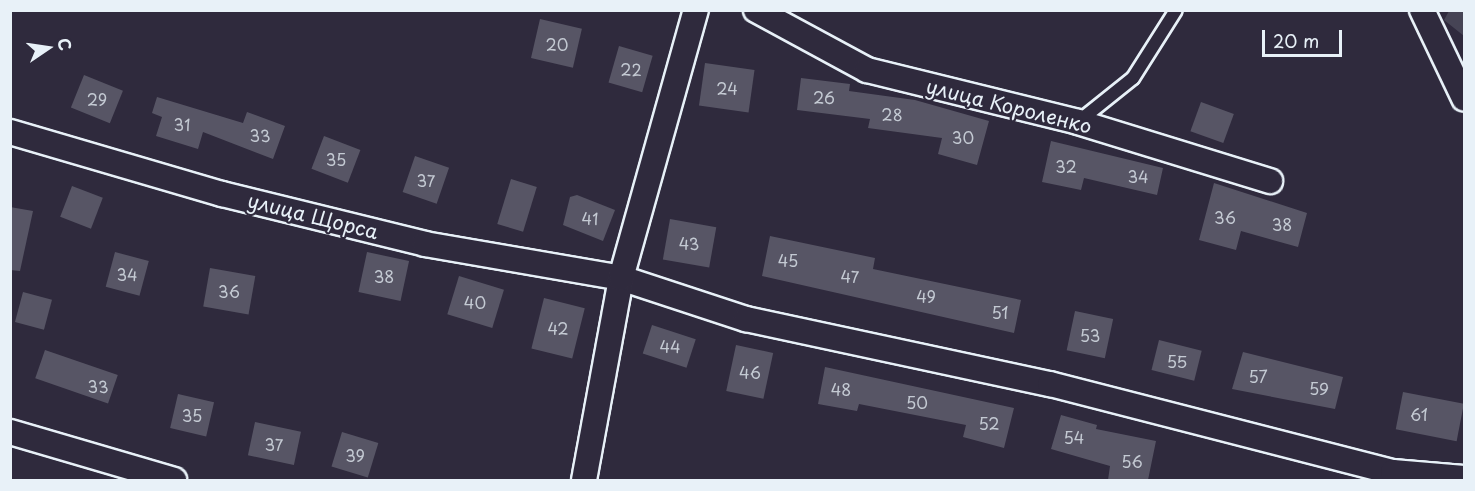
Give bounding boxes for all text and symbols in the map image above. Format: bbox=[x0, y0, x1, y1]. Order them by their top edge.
north arrow bbox=[18, 18, 78, 78]
scale bar bbox=[1265, 18, 1344, 56]
text: 20 m bbox=[1273, 27, 1319, 54]
house number: 20 bbox=[546, 34, 568, 54]
text: С bbox=[52, 35, 79, 53]
house number: 22 bbox=[620, 59, 642, 79]
street label: улица Короленко bbox=[923, 74, 1095, 138]
house number: 24 bbox=[716, 78, 738, 98]
house number: 26 bbox=[813, 87, 835, 107]
house number: 29 bbox=[87, 89, 107, 109]
house number: 28 bbox=[881, 104, 903, 124]
house number: 31 bbox=[174, 114, 190, 134]
house number: 33 bbox=[249, 125, 271, 145]
house number: 30 bbox=[952, 127, 974, 147]
house number: 35 bbox=[326, 149, 346, 169]
house number: 32 bbox=[1055, 156, 1077, 176]
house number: 34 bbox=[1127, 166, 1149, 186]
house number: 37 bbox=[417, 170, 435, 190]
street label: улица Щорса bbox=[245, 188, 381, 244]
house number: 36 bbox=[1214, 207, 1236, 227]
house number: 41 bbox=[582, 208, 598, 228]
house number: 38 bbox=[1272, 214, 1292, 234]
house number: 43 bbox=[679, 233, 699, 253]
house number: 45 bbox=[778, 250, 798, 270]
house number: 34 bbox=[116, 264, 138, 284]
house number: 38 bbox=[374, 266, 394, 286]
house number: 47 bbox=[841, 266, 859, 286]
house number: 36 bbox=[218, 281, 240, 301]
house number: 49 bbox=[916, 286, 936, 306]
house number: 40 bbox=[464, 292, 486, 312]
house number: 51 bbox=[991, 302, 1009, 322]
house number: 42 bbox=[547, 318, 569, 338]
house number: 53 bbox=[1080, 325, 1100, 345]
house number: 44 bbox=[659, 336, 681, 356]
house number: 55 bbox=[1167, 351, 1187, 371]
house number: 46 bbox=[739, 362, 761, 382]
house number: 57 bbox=[1248, 366, 1268, 386]
house number: 33 bbox=[87, 376, 109, 396]
house number: 59 bbox=[1309, 378, 1329, 398]
house number: 48 bbox=[831, 379, 851, 399]
house number: 50 bbox=[906, 392, 928, 412]
house number: 61 bbox=[1410, 404, 1428, 424]
house number: 35 bbox=[182, 405, 202, 425]
house number: 52 bbox=[978, 413, 1000, 433]
house number: 54 bbox=[1064, 427, 1084, 447]
house number: 37 bbox=[265, 434, 283, 454]
house number: 39 bbox=[345, 445, 365, 465]
house number: 56 bbox=[1121, 451, 1143, 471]

